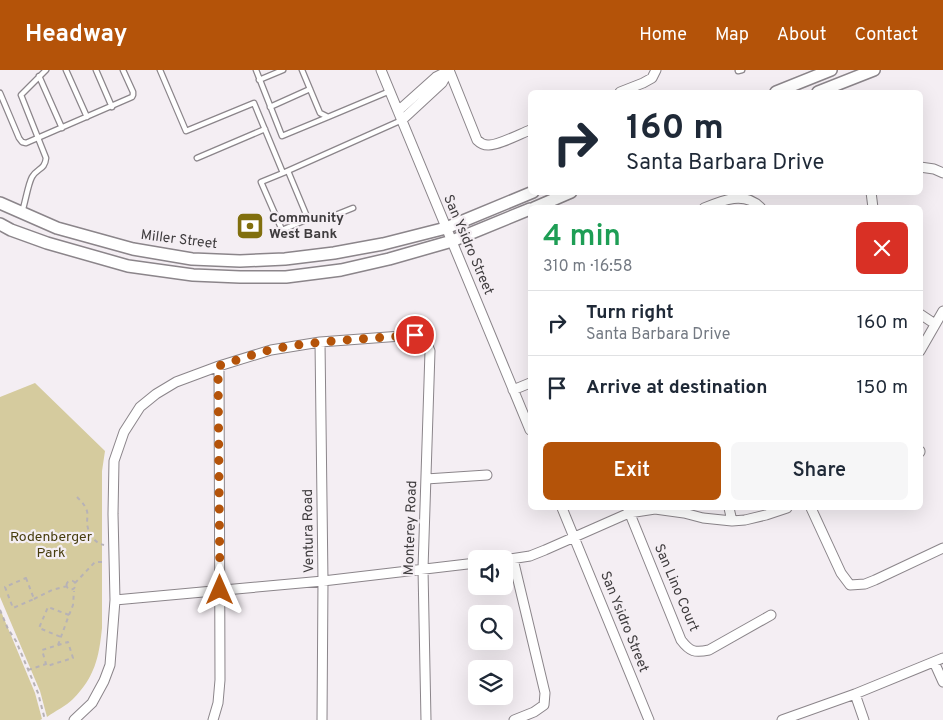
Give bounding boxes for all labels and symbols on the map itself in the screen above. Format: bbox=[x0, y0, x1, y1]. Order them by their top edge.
street label: San Ysidro Street bbox=[439, 192, 497, 298]
place label: Community West Bank bbox=[269, 210, 344, 243]
bank icon: Community West Bank bbox=[235, 211, 265, 241]
street label: Miller Street bbox=[140, 227, 218, 253]
pin bbox=[394, 314, 436, 356]
street label: Monterey Road bbox=[401, 480, 421, 576]
street label: Ventura Road bbox=[300, 489, 318, 573]
park label: Rodenberger Park bbox=[10, 529, 93, 562]
street label: San Lino Court bbox=[650, 542, 702, 634]
position arrow bbox=[193, 563, 245, 615]
street label: San Ysidro Street bbox=[596, 569, 652, 675]

